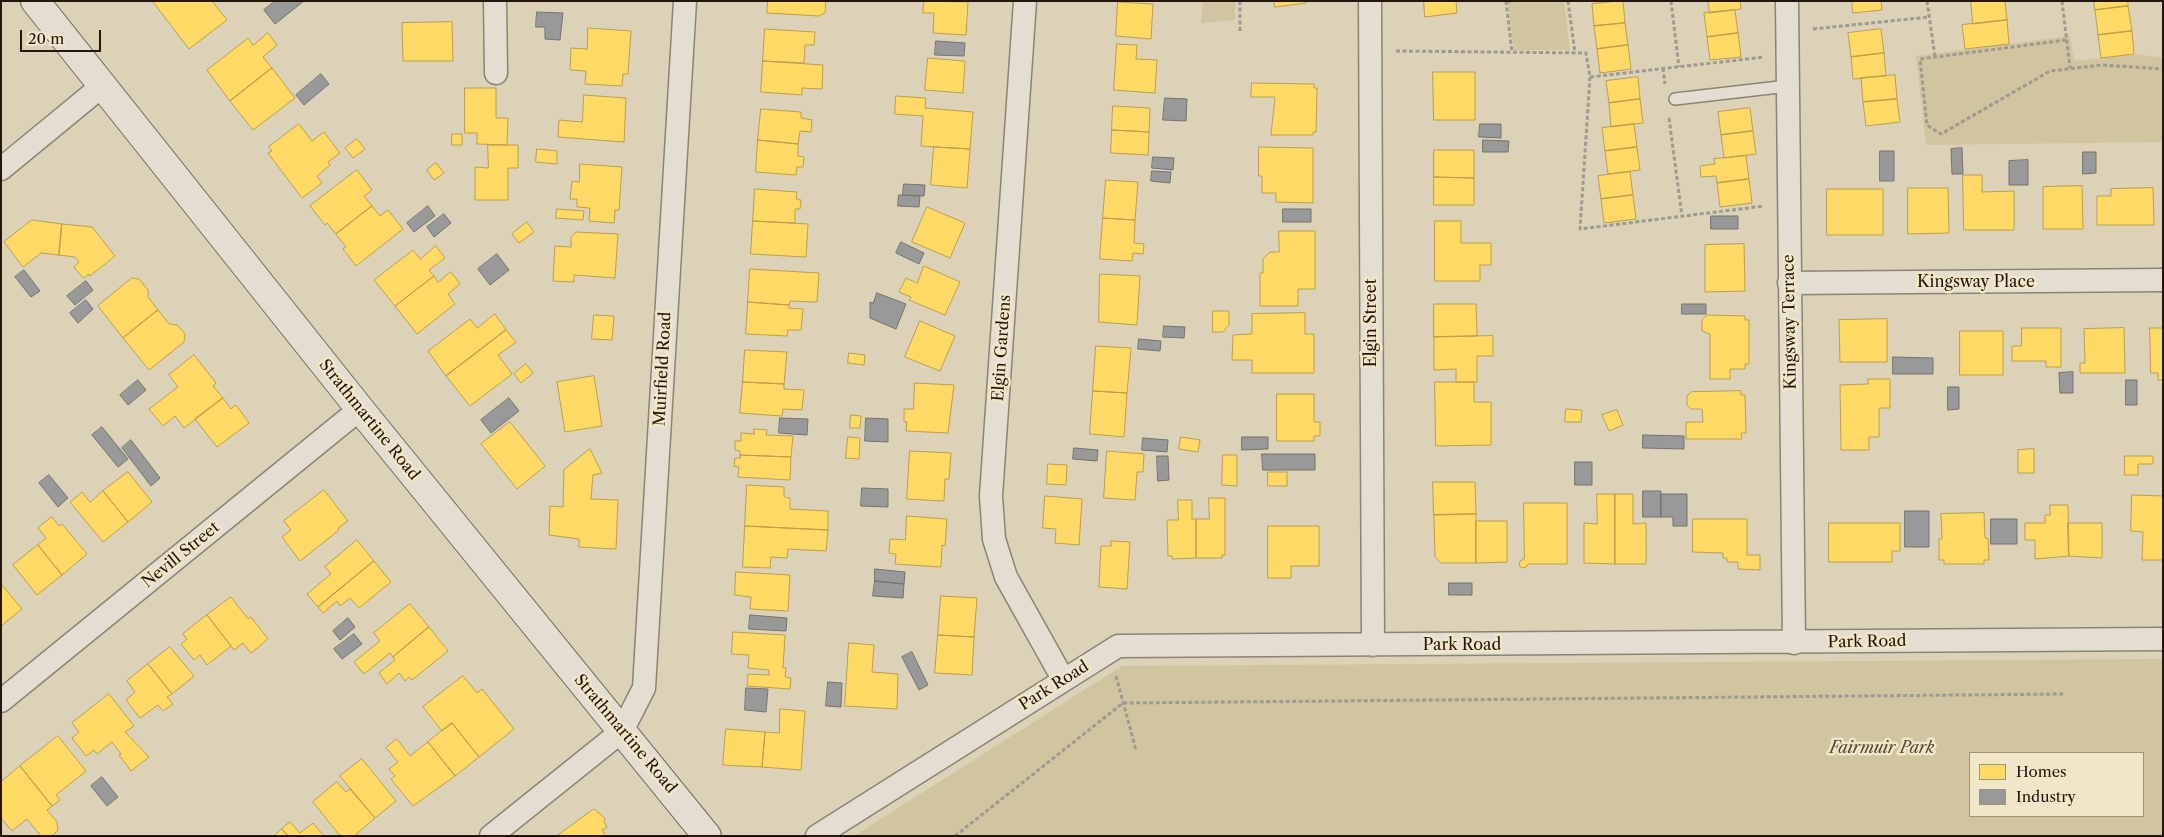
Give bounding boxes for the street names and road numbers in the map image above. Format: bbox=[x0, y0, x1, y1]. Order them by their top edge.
street label: Kingsway Terrace bbox=[1779, 254, 1801, 390]
street label: Kingsway Place bbox=[1917, 272, 2035, 292]
street label: Elgin Street bbox=[1361, 279, 1381, 367]
street label: Elgin Gardens bbox=[989, 294, 1015, 402]
street label: Muirfield Road bbox=[650, 311, 676, 427]
street label: Strathmartine Road bbox=[315, 356, 423, 484]
street label: Nevill Street bbox=[138, 518, 224, 592]
street label: Park Road bbox=[1828, 632, 1906, 652]
street label: Park Road bbox=[1423, 635, 1501, 655]
street label: Park Road bbox=[1016, 657, 1092, 715]
street label: Strathmartine Road bbox=[570, 671, 680, 797]

